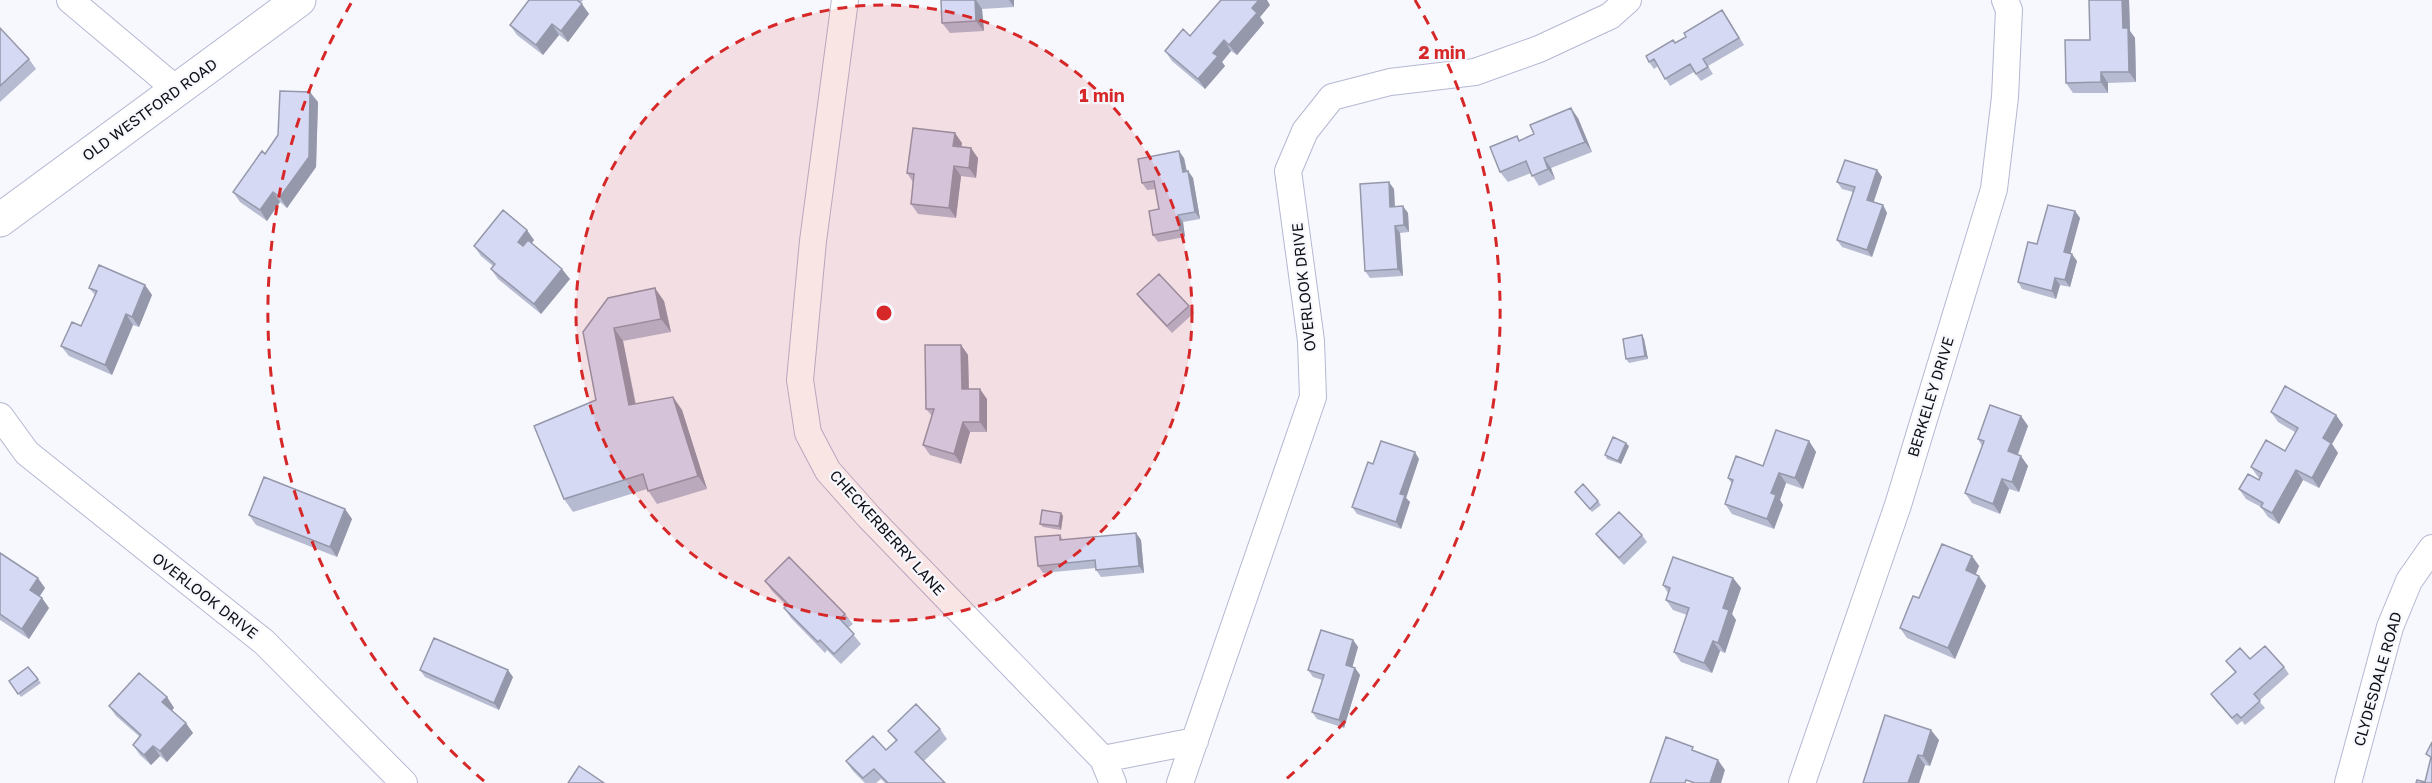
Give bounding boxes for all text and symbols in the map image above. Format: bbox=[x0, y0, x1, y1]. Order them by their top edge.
text: 2 min bbox=[1418, 41, 1466, 63]
street label: OLD WESTFORD ROAD bbox=[79, 54, 220, 164]
text: 1 min bbox=[1079, 84, 1125, 106]
street label: OVERLOOK DRIVE bbox=[1287, 222, 1319, 352]
centre of rings bbox=[874, 303, 894, 323]
street label: BERKELEY DRIVE bbox=[1903, 334, 1957, 459]
street label: CHECKERBERRY LANE bbox=[827, 466, 949, 599]
street label: OVERLOOK DRIVE bbox=[149, 548, 262, 642]
street label: CLYDESDALE ROAD bbox=[2349, 609, 2405, 748]

